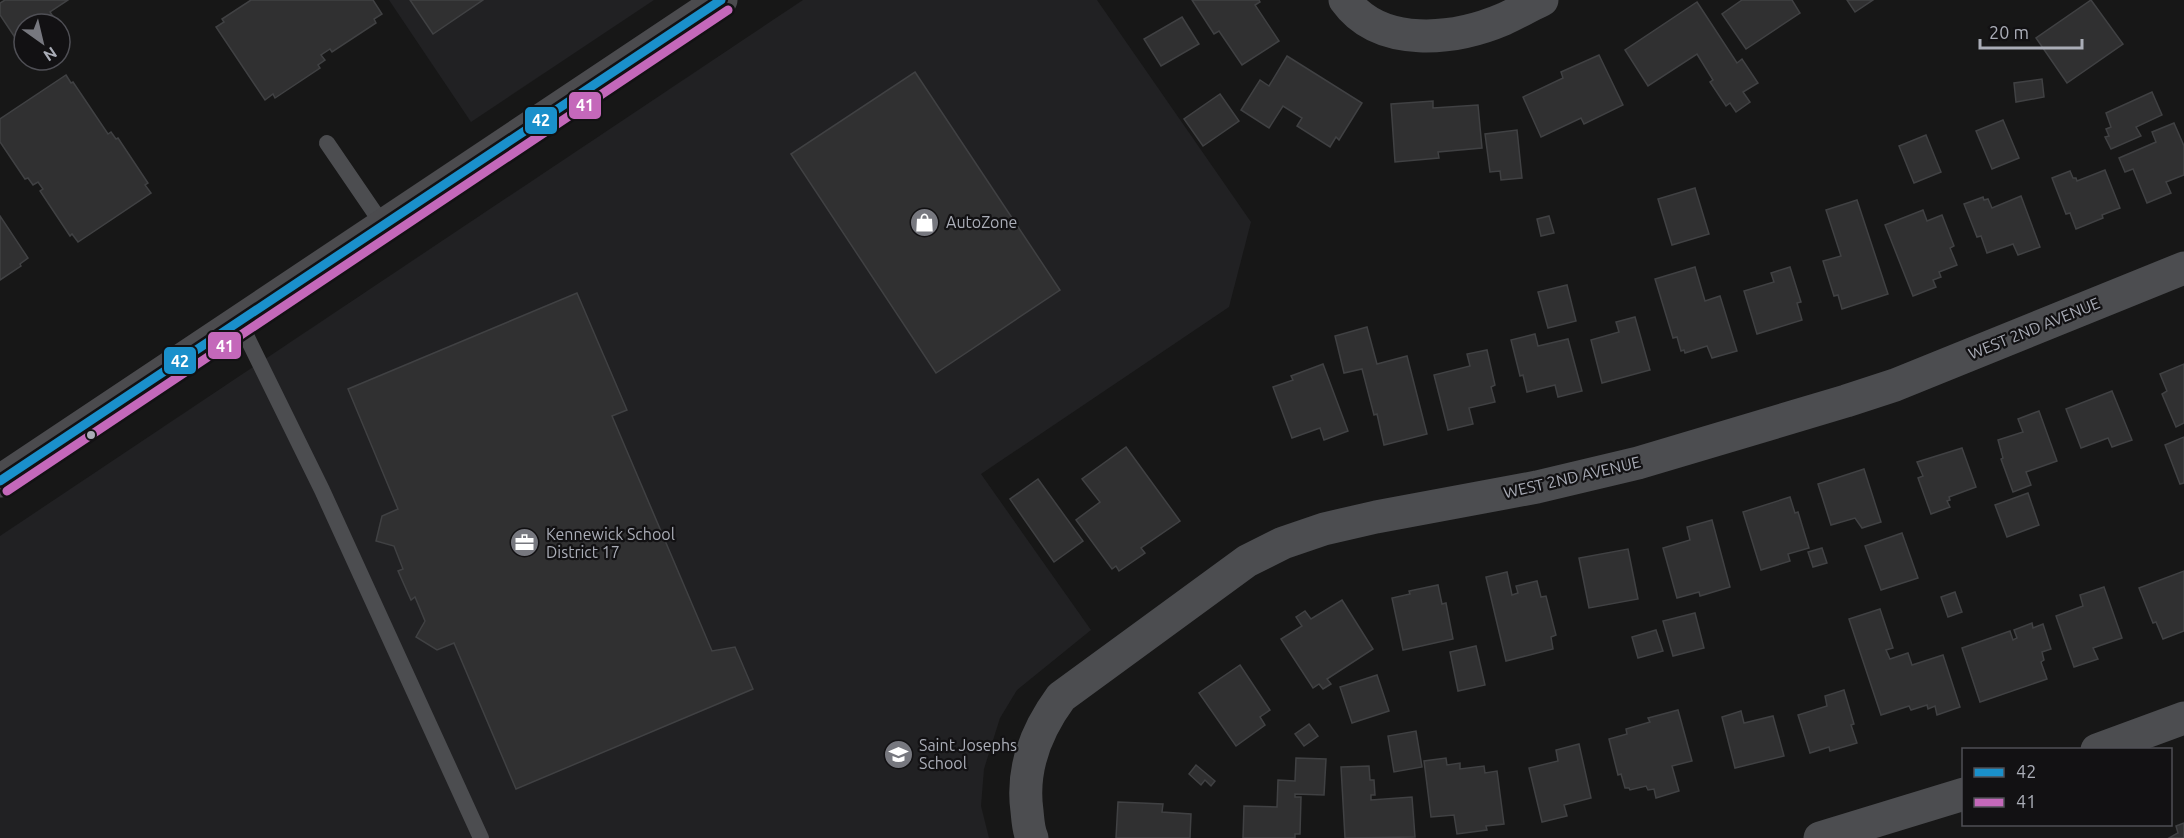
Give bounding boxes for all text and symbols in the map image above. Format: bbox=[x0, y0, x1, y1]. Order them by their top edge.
north arrow bbox=[12, 12, 72, 72]
scale bar bbox=[1980, 12, 2082, 50]
text: 20 m bbox=[1989, 22, 2029, 42]
text: N bbox=[40, 44, 60, 65]
line badge: 41 bbox=[568, 91, 602, 120]
text: 41 bbox=[576, 96, 594, 114]
line badge: 42 bbox=[524, 106, 558, 135]
text: 42 bbox=[532, 111, 550, 129]
shop icon: AutoZone bbox=[909, 206, 941, 238]
place label: AutoZone bbox=[946, 213, 1017, 231]
street label: WEST 2ND AVENUE bbox=[1966, 293, 2102, 363]
line badge: 41 bbox=[207, 331, 242, 360]
text: 41 bbox=[216, 337, 234, 355]
line badge: 42 bbox=[163, 346, 197, 375]
text: 42 bbox=[171, 352, 189, 370]
unlabelled marker bbox=[85, 429, 97, 441]
street label: WEST 2ND AVENUE bbox=[1502, 452, 1642, 502]
place label: Kennewick School District 17 bbox=[546, 525, 675, 561]
office icon: Kennewick School District 17 bbox=[509, 527, 541, 559]
place label: Saint Josephs School bbox=[919, 736, 1017, 772]
school or university icon: Saint Josephs School bbox=[882, 738, 914, 770]
legend bbox=[1962, 748, 2172, 826]
text: 42 bbox=[2016, 761, 2036, 781]
text: 41 bbox=[2016, 791, 2036, 811]

